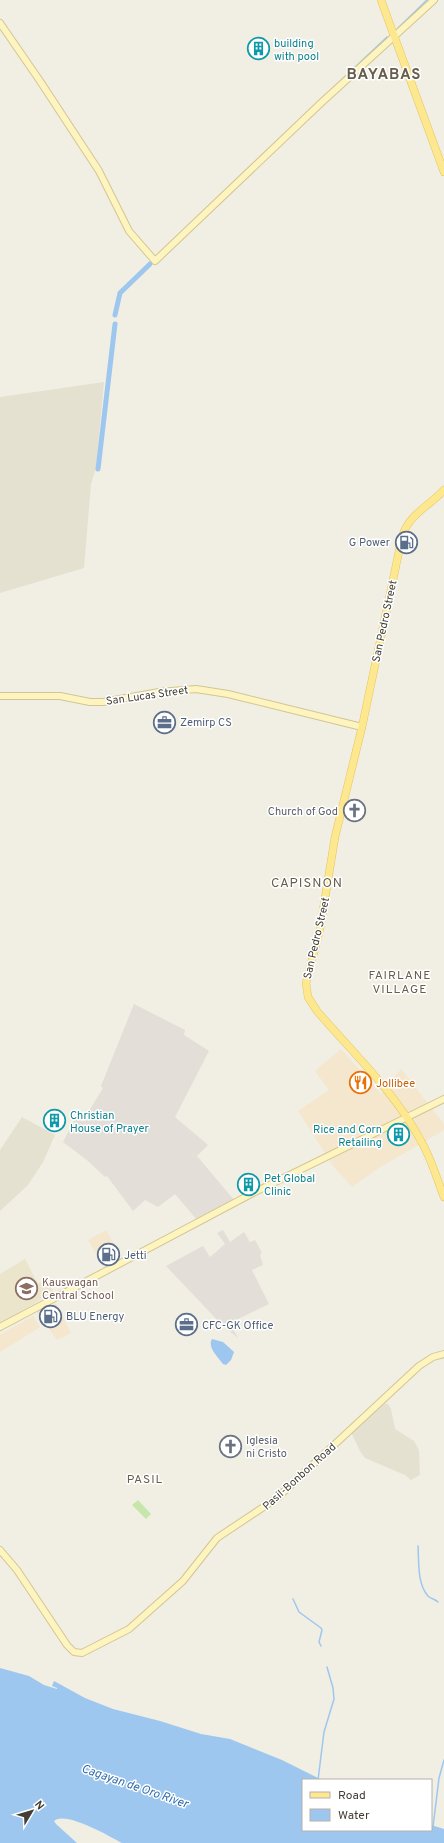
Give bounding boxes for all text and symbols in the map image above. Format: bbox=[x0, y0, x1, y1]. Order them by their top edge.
building icon: building with pool bbox=[245, 36, 271, 62]
place label: building with pool bbox=[274, 37, 319, 64]
district label: BAYABAS bbox=[346, 66, 422, 85]
fuel station icon: G Power bbox=[393, 529, 419, 555]
place label: G Power bbox=[349, 536, 391, 550]
street label: San Pedro Street bbox=[369, 579, 401, 664]
street label: San Lucas Street bbox=[105, 683, 189, 709]
office icon: Zemirp CS bbox=[151, 709, 177, 735]
place label: Zemirp CS bbox=[180, 716, 232, 730]
church icon: Church of God bbox=[341, 798, 367, 824]
place label: Church of God bbox=[268, 805, 338, 819]
district label: CAPISNON bbox=[271, 876, 343, 892]
street label: San Pedro Street bbox=[301, 896, 333, 981]
district label: FAIRLANE VILLAGE bbox=[369, 968, 431, 998]
restaurant icon: Jollibee bbox=[348, 1070, 374, 1096]
place label: Jollibee bbox=[376, 1077, 415, 1091]
building icon: Christian House of Prayer bbox=[42, 1108, 68, 1134]
place label: Christian House of Prayer bbox=[70, 1109, 149, 1136]
building icon: Rice and Corn Retailing bbox=[385, 1122, 411, 1148]
place label: Rice and Corn Retailing bbox=[313, 1123, 382, 1150]
building icon: Pet Global Clinic bbox=[235, 1171, 261, 1197]
place label: Pet Global Clinic bbox=[264, 1172, 315, 1199]
fuel station icon: Jetti bbox=[95, 1242, 121, 1268]
place label: Jetti bbox=[124, 1249, 147, 1263]
school or university icon: Kauswagan Central School bbox=[13, 1275, 39, 1301]
place label: Kauswagan Central School bbox=[42, 1276, 114, 1303]
fuel station icon: BLU Energy bbox=[37, 1303, 63, 1329]
place label: BLU Energy bbox=[66, 1310, 125, 1324]
office icon: CFC-GK Office bbox=[173, 1312, 199, 1338]
place label: CFC-GK Office bbox=[202, 1319, 273, 1333]
church icon: Iglesia ni Cristo bbox=[217, 1433, 243, 1459]
place label: Iglesia ni Cristo bbox=[246, 1434, 287, 1461]
street label: Pasil-Bonbon Road bbox=[260, 1440, 339, 1513]
district label: PASIL bbox=[127, 1472, 163, 1488]
water label: Cagayan de Oro River bbox=[79, 1761, 192, 1813]
legend bbox=[302, 1779, 432, 1831]
text: Road bbox=[338, 1788, 366, 1804]
north arrow bbox=[12, 1791, 52, 1831]
text: N bbox=[31, 1798, 47, 1813]
text: Water bbox=[338, 1808, 370, 1824]

